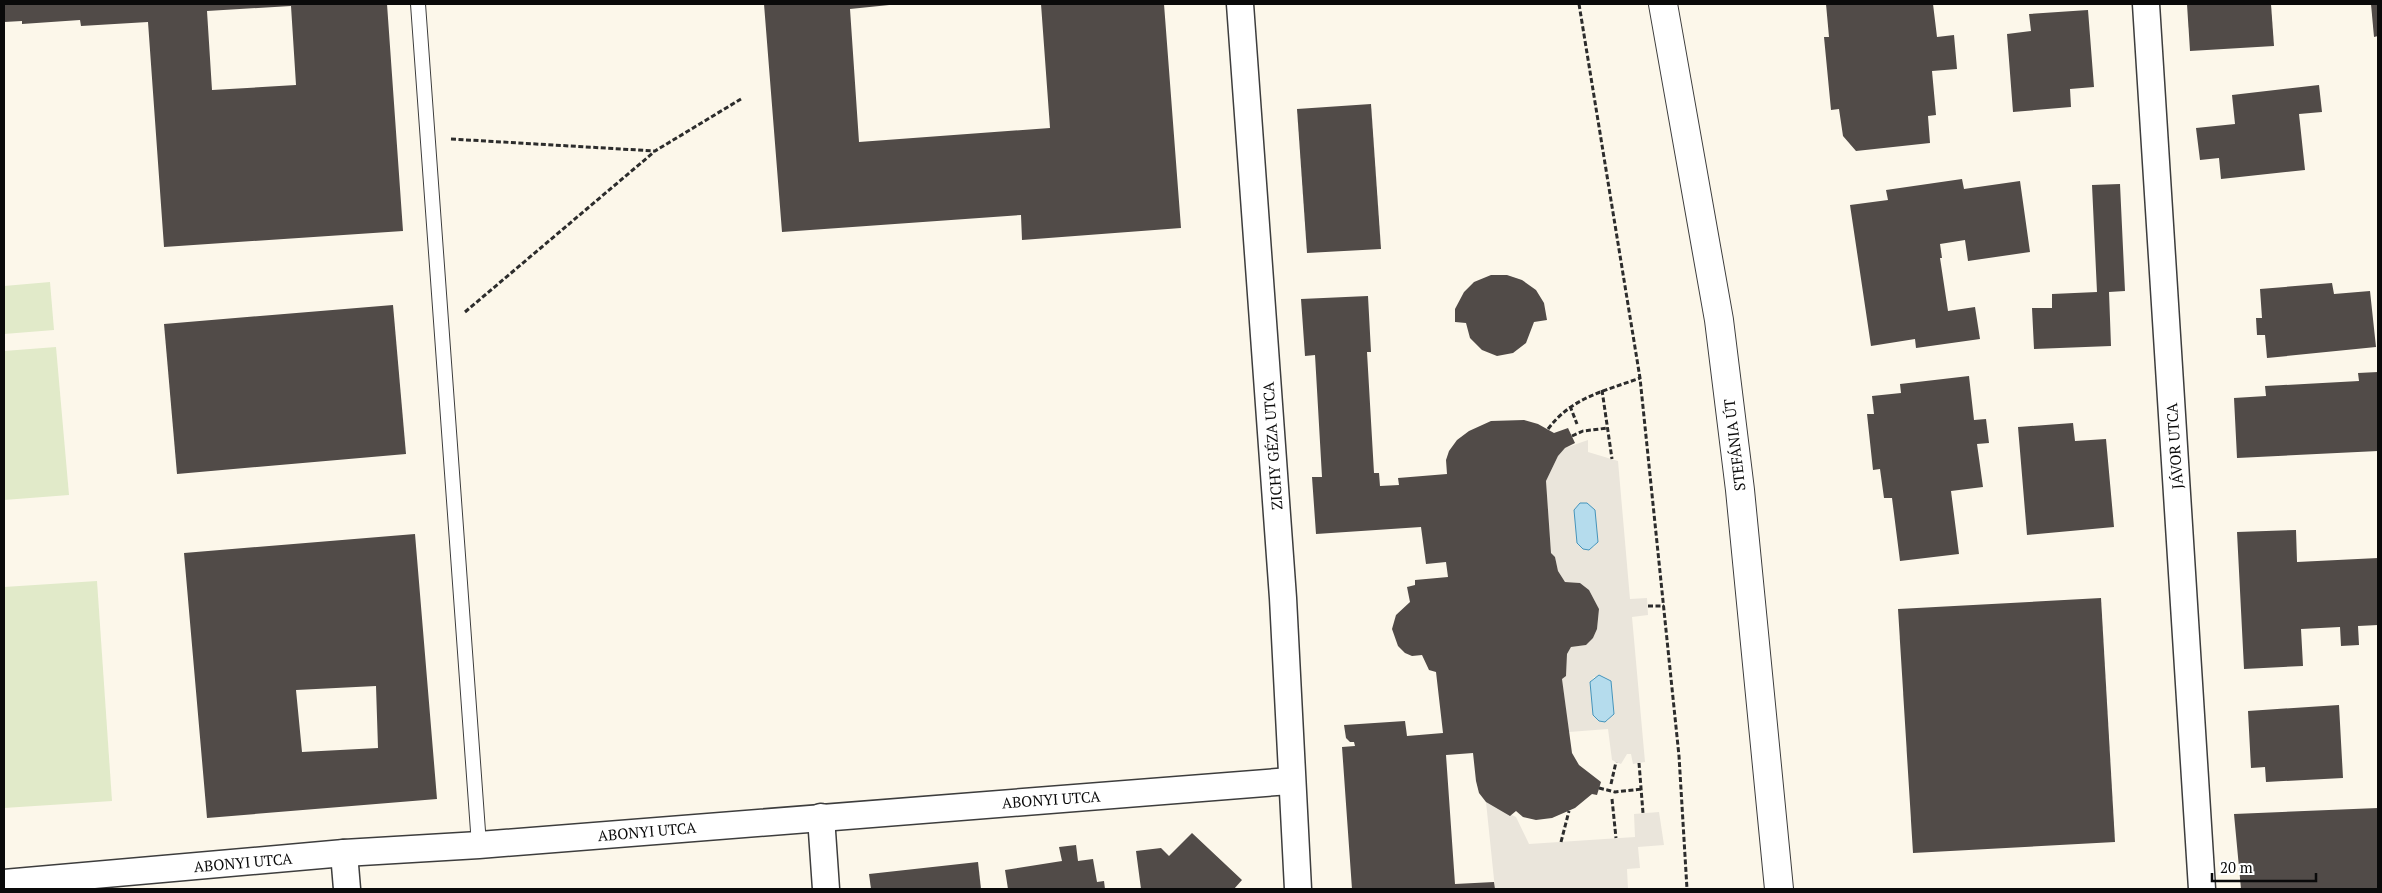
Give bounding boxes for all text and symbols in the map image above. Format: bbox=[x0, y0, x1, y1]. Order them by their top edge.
street label: ZICHY GÉZA UTCA bbox=[1257, 381, 1286, 511]
street label: STEFÁNIA ÚT bbox=[1718, 398, 1750, 492]
street label: JÁVOR UTCA bbox=[2161, 401, 2187, 490]
street label: ABONYI UTCA bbox=[1001, 786, 1102, 812]
street label: ABONYI UTCA bbox=[597, 817, 698, 845]
street label: ABONYI UTCA bbox=[193, 848, 294, 876]
scale bar bbox=[2212, 850, 2316, 882]
text: 20 m bbox=[2220, 857, 2253, 877]

